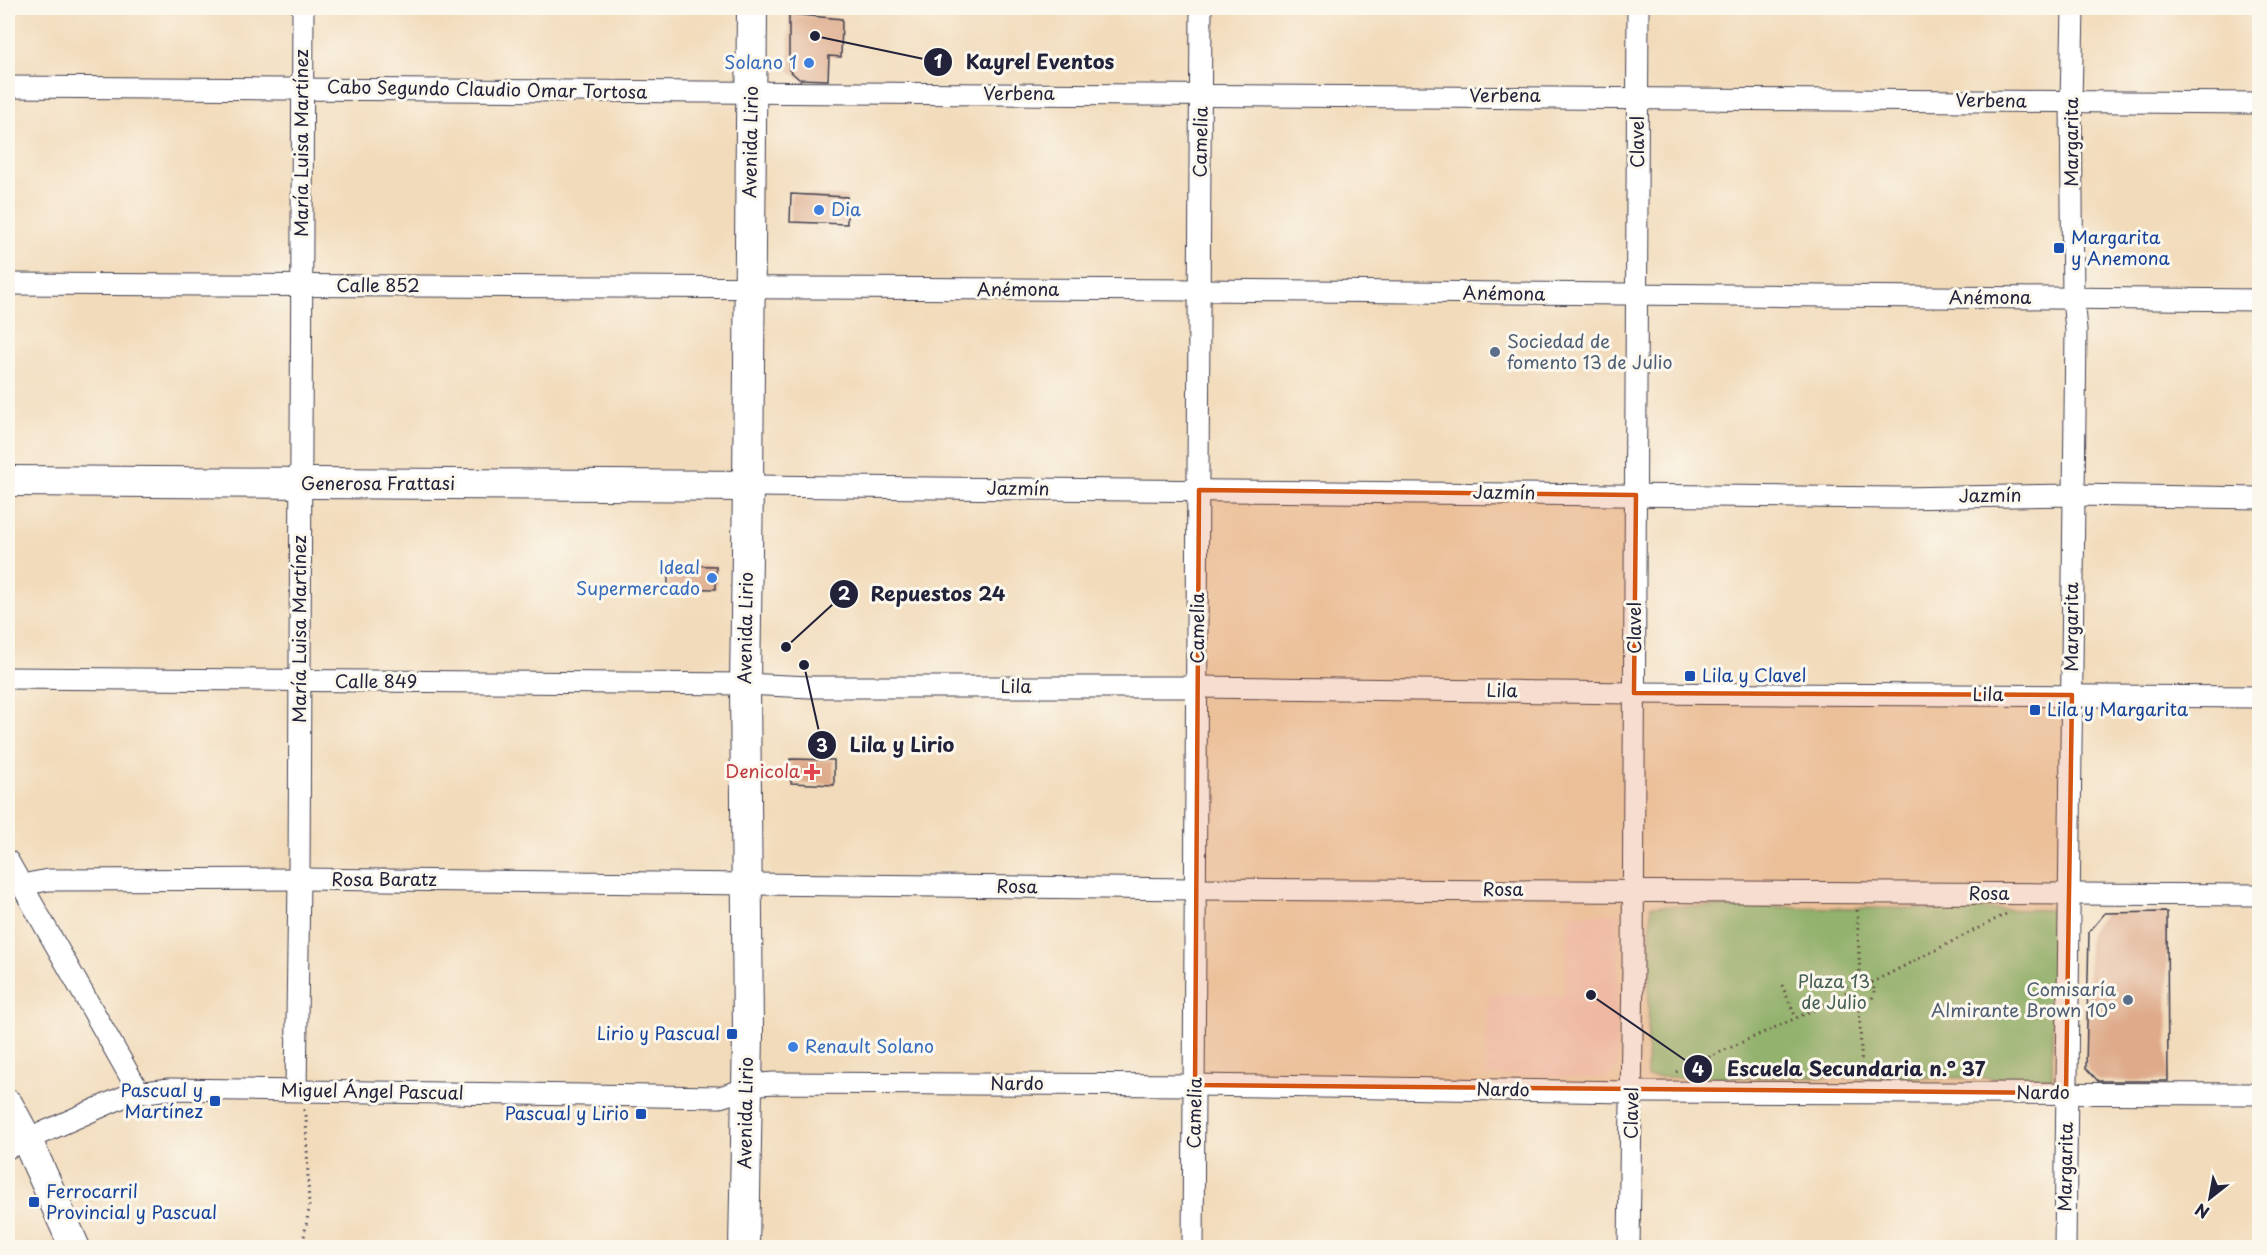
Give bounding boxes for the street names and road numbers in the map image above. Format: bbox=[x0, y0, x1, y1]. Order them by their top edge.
street label: María Luisa Martínez bbox=[287, 49, 314, 237]
street label: Cabo Segundo Claudio Omar Tortosa bbox=[327, 72, 648, 105]
street label: Verbena bbox=[983, 79, 1055, 106]
street label: Verbena bbox=[1469, 81, 1541, 108]
street label: Verbena bbox=[1955, 85, 2028, 114]
street label: Avenida Lirio bbox=[735, 86, 764, 198]
street label: Margarita bbox=[2057, 97, 2084, 187]
street label: Camelia bbox=[1185, 106, 1214, 178]
street label: Clavel bbox=[1623, 116, 1650, 168]
street label: Calle 852 bbox=[336, 271, 420, 298]
street label: Anémona bbox=[977, 275, 1060, 302]
street label: Anémona bbox=[1462, 278, 1546, 307]
street label: Anémona bbox=[1949, 283, 2032, 310]
street label: Generosa Frattasi bbox=[301, 469, 455, 496]
street label: Jazmín bbox=[986, 473, 1050, 502]
street label: Jazmín bbox=[1472, 477, 1536, 506]
street label: Jazmín bbox=[1958, 480, 2022, 509]
street label: María Luisa Martínez bbox=[285, 535, 312, 723]
street label: Avenida Lirio bbox=[730, 572, 759, 684]
street label: Margarita bbox=[2057, 582, 2084, 672]
street label: Camelia bbox=[1183, 592, 1210, 664]
street label: Clavel bbox=[1620, 602, 1647, 654]
street label: Calle 849 bbox=[335, 667, 417, 694]
street label: Lila bbox=[1000, 672, 1032, 699]
street label: Lila bbox=[1486, 676, 1518, 703]
street label: Lila bbox=[1972, 680, 2004, 707]
street label: Rosa Baratz bbox=[331, 865, 437, 892]
street label: Rosa bbox=[996, 872, 1039, 899]
street label: Rosa bbox=[1482, 875, 1524, 902]
street label: Rosa bbox=[1968, 879, 2010, 906]
street label: Avenida Lirio bbox=[730, 1057, 759, 1169]
street label: Nardo bbox=[990, 1069, 1044, 1096]
street label: Miguel Ángel Pascual bbox=[280, 1075, 464, 1106]
street label: Nardo bbox=[1476, 1075, 1530, 1102]
street label: Camelia bbox=[1179, 1077, 1208, 1149]
street label: Nardo bbox=[2016, 1078, 2070, 1105]
street label: Clavel bbox=[1617, 1087, 1644, 1139]
street label: Margarita bbox=[2050, 1122, 2079, 1212]

